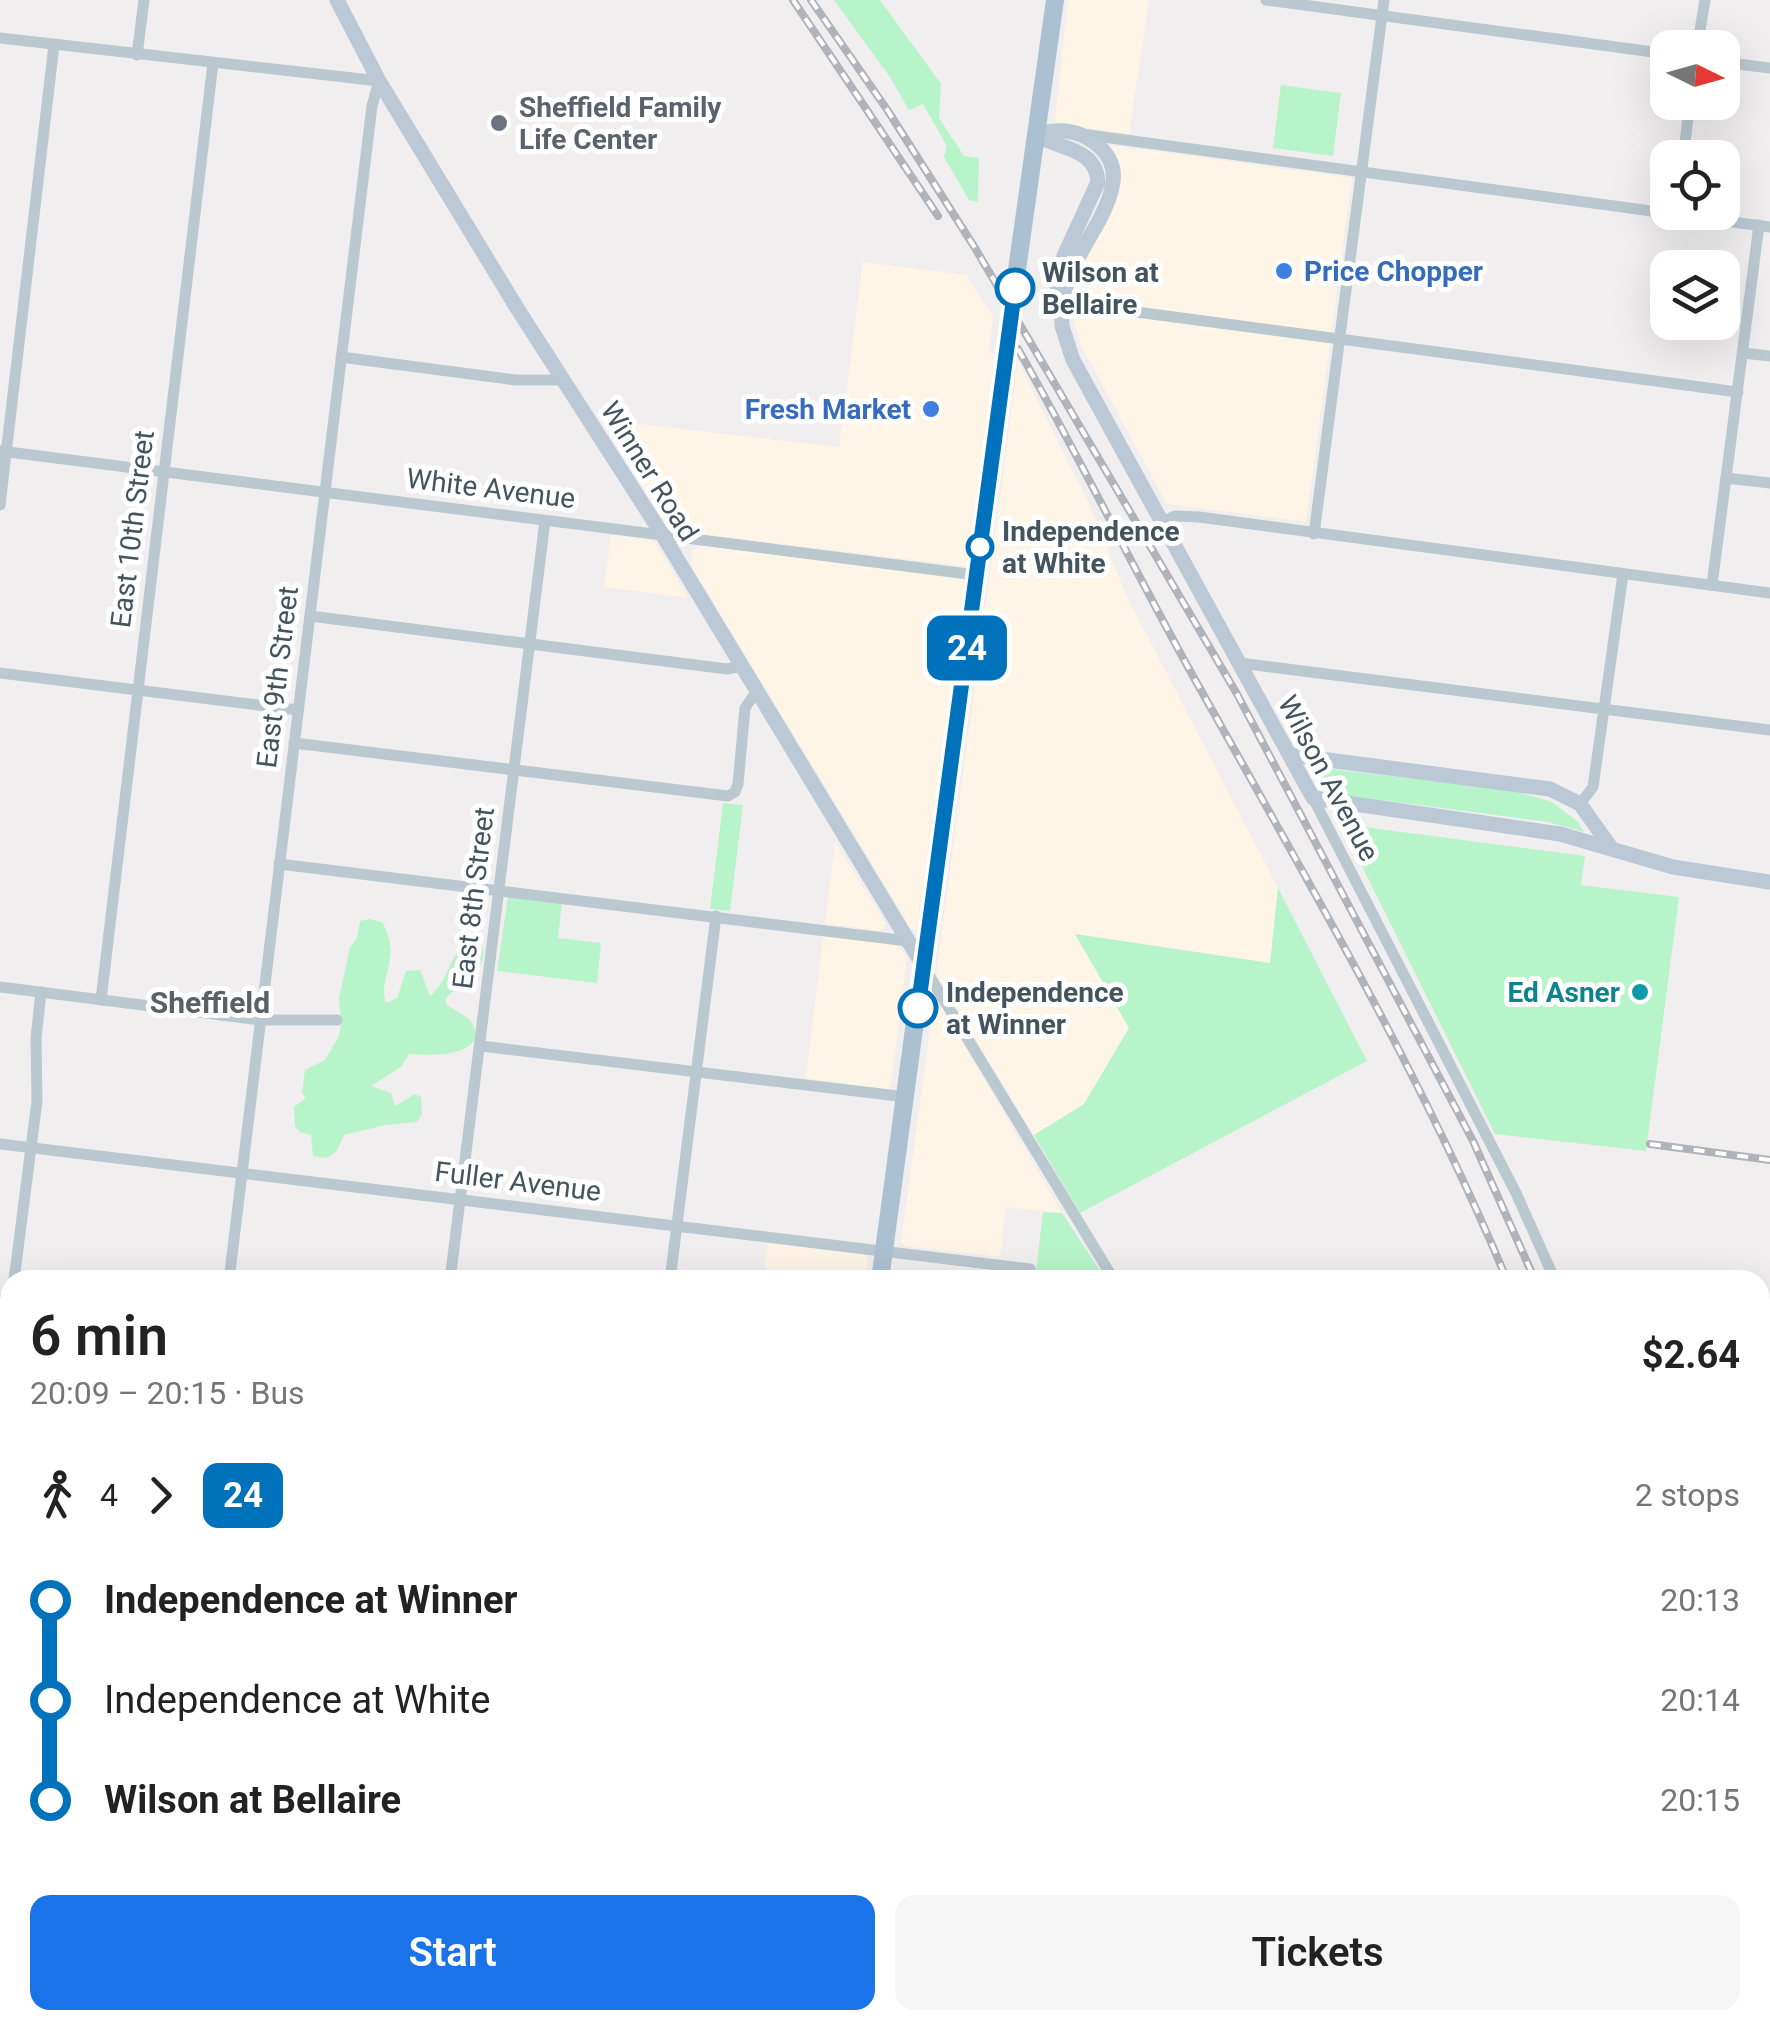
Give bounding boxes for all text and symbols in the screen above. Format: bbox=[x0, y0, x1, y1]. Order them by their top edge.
north arrow bbox=[1650, 30, 1740, 120]
map controls bbox=[1650, 30, 1740, 340]
place label: Sheffield Family Life Center bbox=[519, 91, 722, 156]
marker: Sheffield Family Life Center bbox=[488, 112, 510, 134]
button: locate bbox=[1650, 140, 1740, 230]
button: layers bbox=[1650, 250, 1740, 340]
place label: Price Chopper bbox=[1304, 255, 1483, 288]
place label: Wilson at Bellaire bbox=[1042, 256, 1159, 321]
marker: Price Chopper bbox=[1273, 260, 1295, 282]
marker: Wilson at Bellaire bbox=[996, 269, 1034, 307]
place label: Fresh Market bbox=[745, 393, 911, 426]
street label: Winner Road bbox=[594, 395, 705, 547]
marker: Fresh Market bbox=[920, 398, 942, 420]
street label: East 10th Street bbox=[104, 429, 161, 630]
street label: White Avenue bbox=[405, 462, 577, 515]
place label: Independence at White bbox=[1002, 515, 1180, 580]
marker: Independence at White bbox=[967, 534, 993, 560]
street label: East 9th Street bbox=[250, 584, 305, 770]
line badge: 24 bbox=[922, 616, 1012, 680]
text: 24 bbox=[947, 628, 987, 669]
street label: Wilson Avenue bbox=[1271, 690, 1386, 867]
street label: East 8th Street bbox=[446, 805, 501, 991]
place label: Independence at Winner bbox=[946, 976, 1124, 1041]
place label: Ed Asner bbox=[1508, 976, 1620, 1009]
marker: Ed Asner bbox=[1629, 981, 1651, 1003]
district label: Sheffield bbox=[150, 985, 270, 1020]
marker: Independence at Winner bbox=[899, 989, 937, 1027]
street label: Fuller Avenue bbox=[433, 1155, 603, 1208]
text: 6 min bbox=[30, 1304, 168, 1368]
text: $2.64 bbox=[1642, 1333, 1740, 1377]
text: 20:09 – 20:15 · Bus bbox=[30, 1374, 305, 1412]
icon: walk bbox=[30, 1468, 85, 1523]
icon: forward bbox=[133, 1468, 188, 1523]
text: 24 bbox=[223, 1475, 263, 1516]
text: 4 bbox=[100, 1476, 118, 1514]
text: 2 stops bbox=[1635, 1476, 1740, 1514]
text: Independence at Winner bbox=[104, 1578, 518, 1622]
text: 20:13 bbox=[1660, 1581, 1740, 1619]
text: Independence at White bbox=[104, 1678, 490, 1722]
text: 20:14 bbox=[1660, 1681, 1740, 1719]
text: Wilson at Bellaire bbox=[104, 1778, 401, 1822]
text: 20:15 bbox=[1660, 1781, 1740, 1819]
button: Start bbox=[30, 1895, 875, 2010]
button: Tickets bbox=[895, 1895, 1740, 2010]

